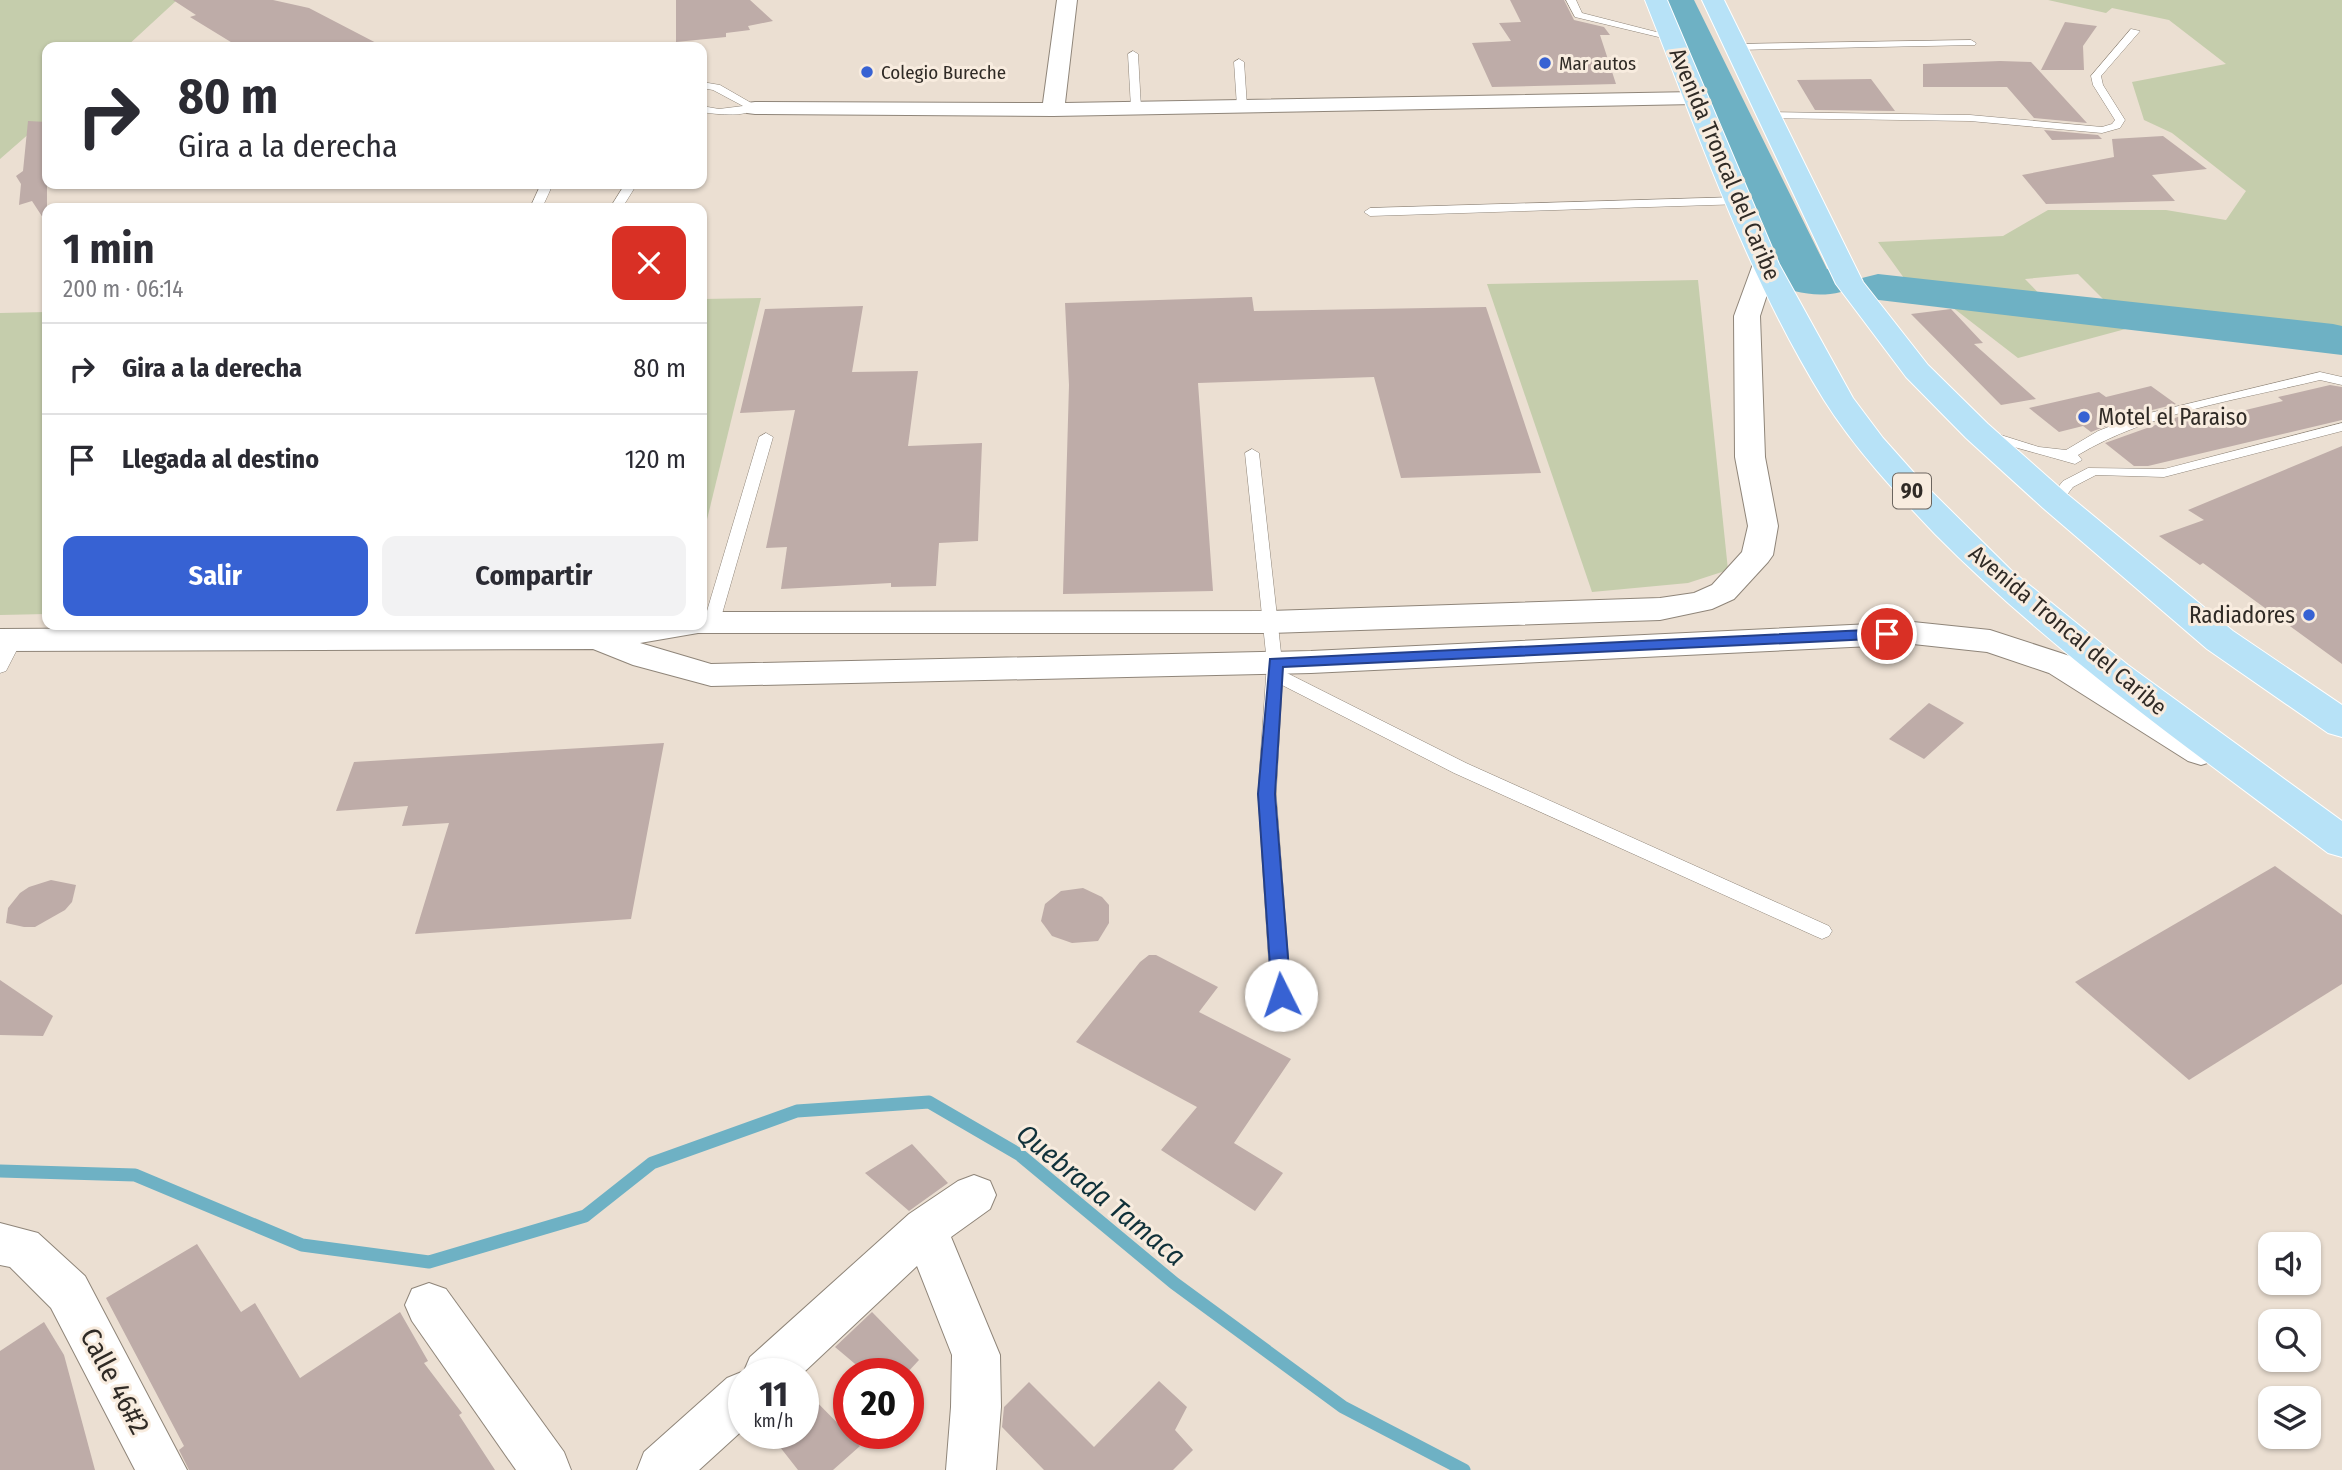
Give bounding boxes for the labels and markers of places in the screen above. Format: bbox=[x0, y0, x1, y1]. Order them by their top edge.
place label: Mar autos bbox=[1559, 52, 1636, 75]
marker: Mar autos bbox=[1537, 55, 1553, 71]
place label: Colegio Bureche bbox=[881, 61, 1006, 84]
marker: Colegio Bureche bbox=[859, 64, 875, 80]
place label: Motel el Paraiso bbox=[2098, 403, 2248, 431]
marker: Motel el Paraiso bbox=[2076, 409, 2092, 425]
place label: Radiadores bbox=[2189, 601, 2295, 629]
pin bbox=[1857, 604, 1917, 664]
marker: Radiadores bbox=[2301, 607, 2317, 623]

